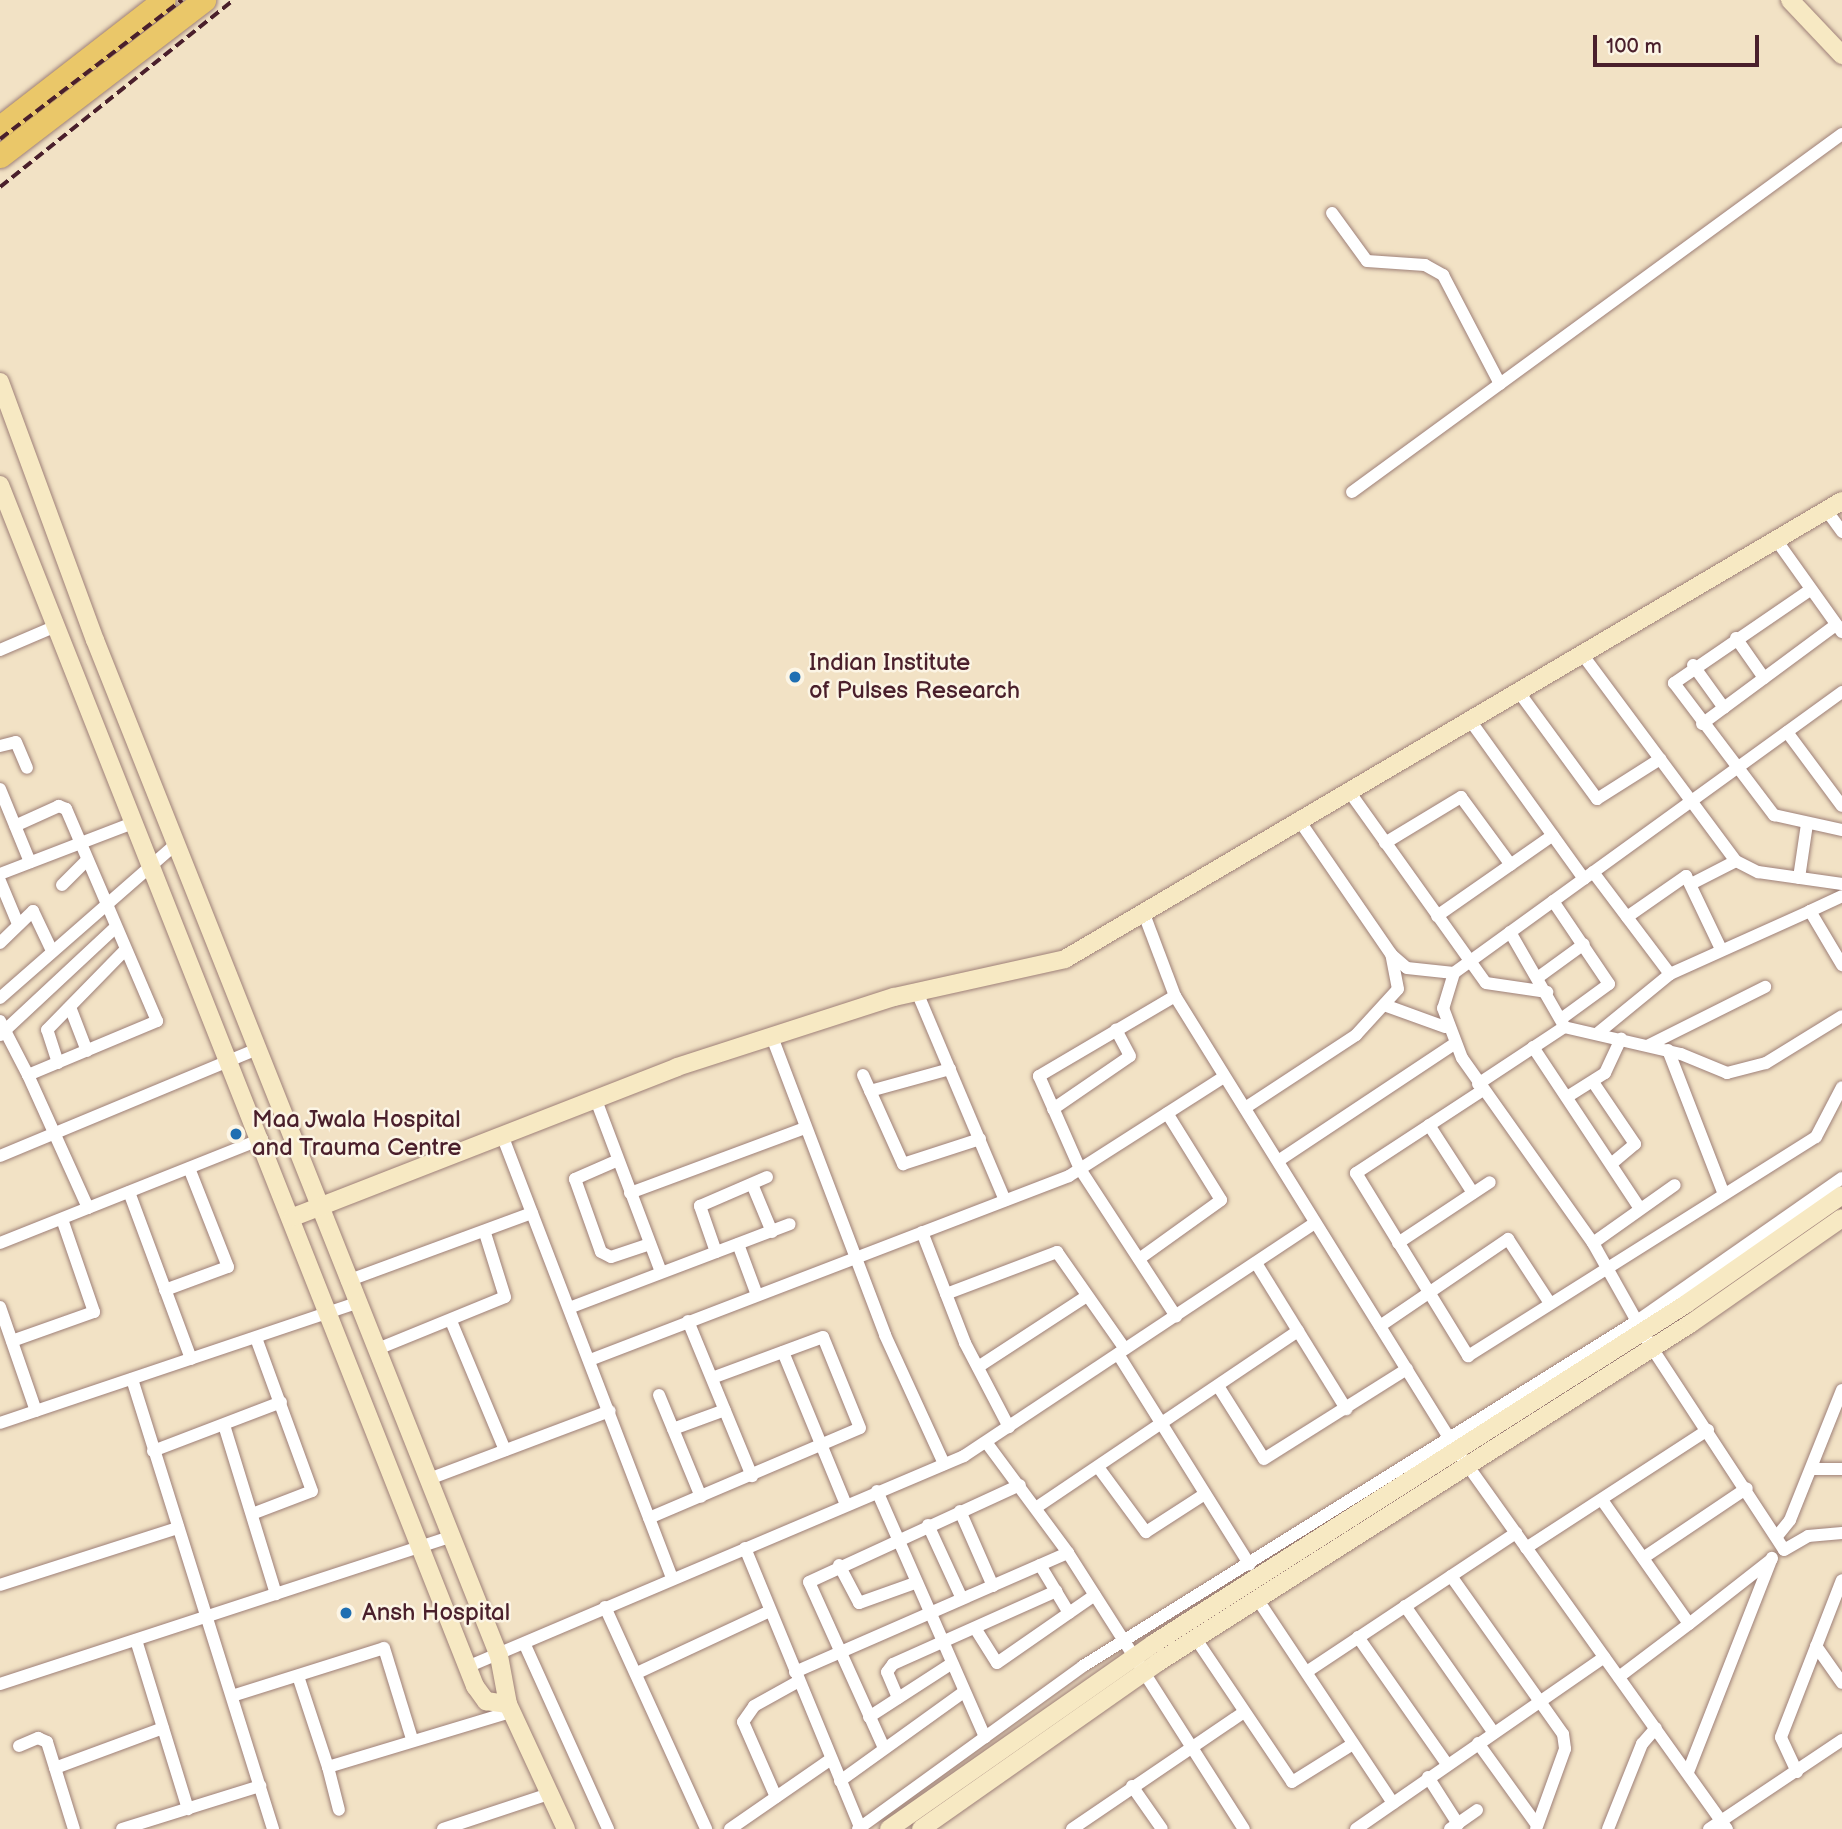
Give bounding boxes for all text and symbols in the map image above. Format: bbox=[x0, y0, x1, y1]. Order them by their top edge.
scale bar bbox=[1597, 21, 1763, 65]
text: 100 m bbox=[1606, 34, 1662, 59]
place label: Indian Institute of Pulses Research bbox=[809, 649, 1020, 705]
marker: Indian Institute of Pulses Research bbox=[787, 669, 803, 685]
place label: Maa Jwala Hospital and Trauma Centre bbox=[252, 1106, 462, 1162]
marker: Maa Jwala Hospital and Trauma Centre bbox=[226, 1124, 246, 1144]
place label: Ansh Hospital bbox=[362, 1599, 510, 1627]
marker: Ansh Hospital bbox=[336, 1603, 356, 1623]

